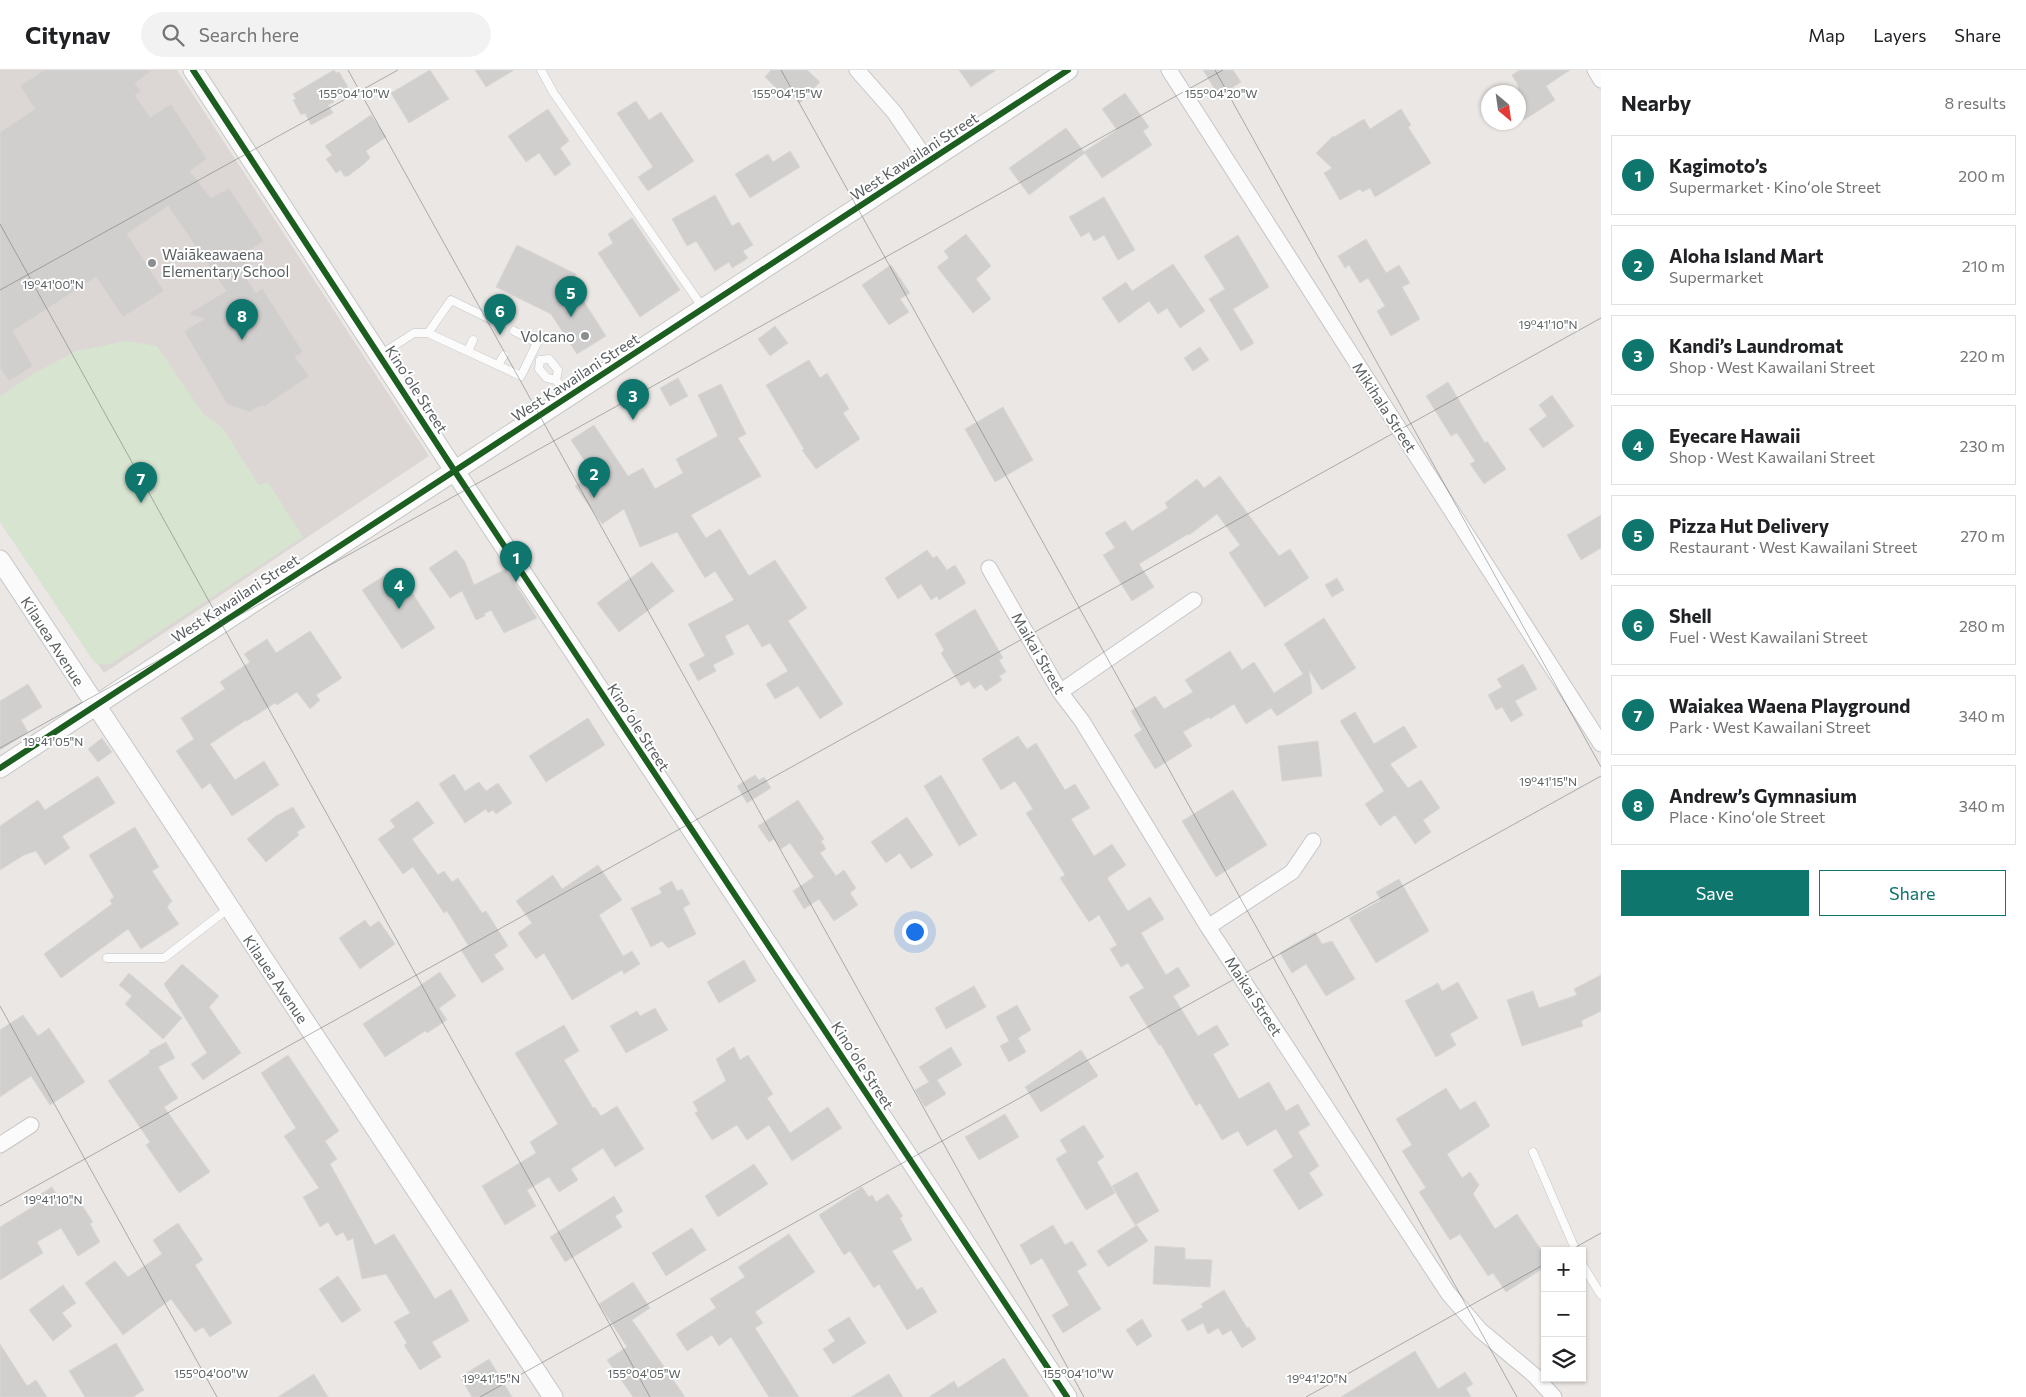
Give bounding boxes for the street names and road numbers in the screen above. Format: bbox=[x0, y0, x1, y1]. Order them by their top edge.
street label: West Kawailani Street bbox=[847, 108, 981, 204]
street label: West Kawailani Street bbox=[508, 329, 642, 425]
street label: Kinoʻole Street bbox=[382, 342, 452, 436]
street label: Mikihala Street bbox=[1349, 359, 1421, 455]
street label: West Kawailani Street bbox=[168, 550, 302, 646]
street label: Kilauea Avenue bbox=[18, 593, 89, 689]
street label: Maikai Street bbox=[1008, 609, 1070, 697]
street label: Kinoʻole Street bbox=[604, 680, 674, 774]
street label: Kilauea Avenue bbox=[240, 931, 312, 1027]
street label: Maikai Street bbox=[1222, 953, 1286, 1039]
street label: Kinoʻole Street bbox=[828, 1018, 898, 1112]

